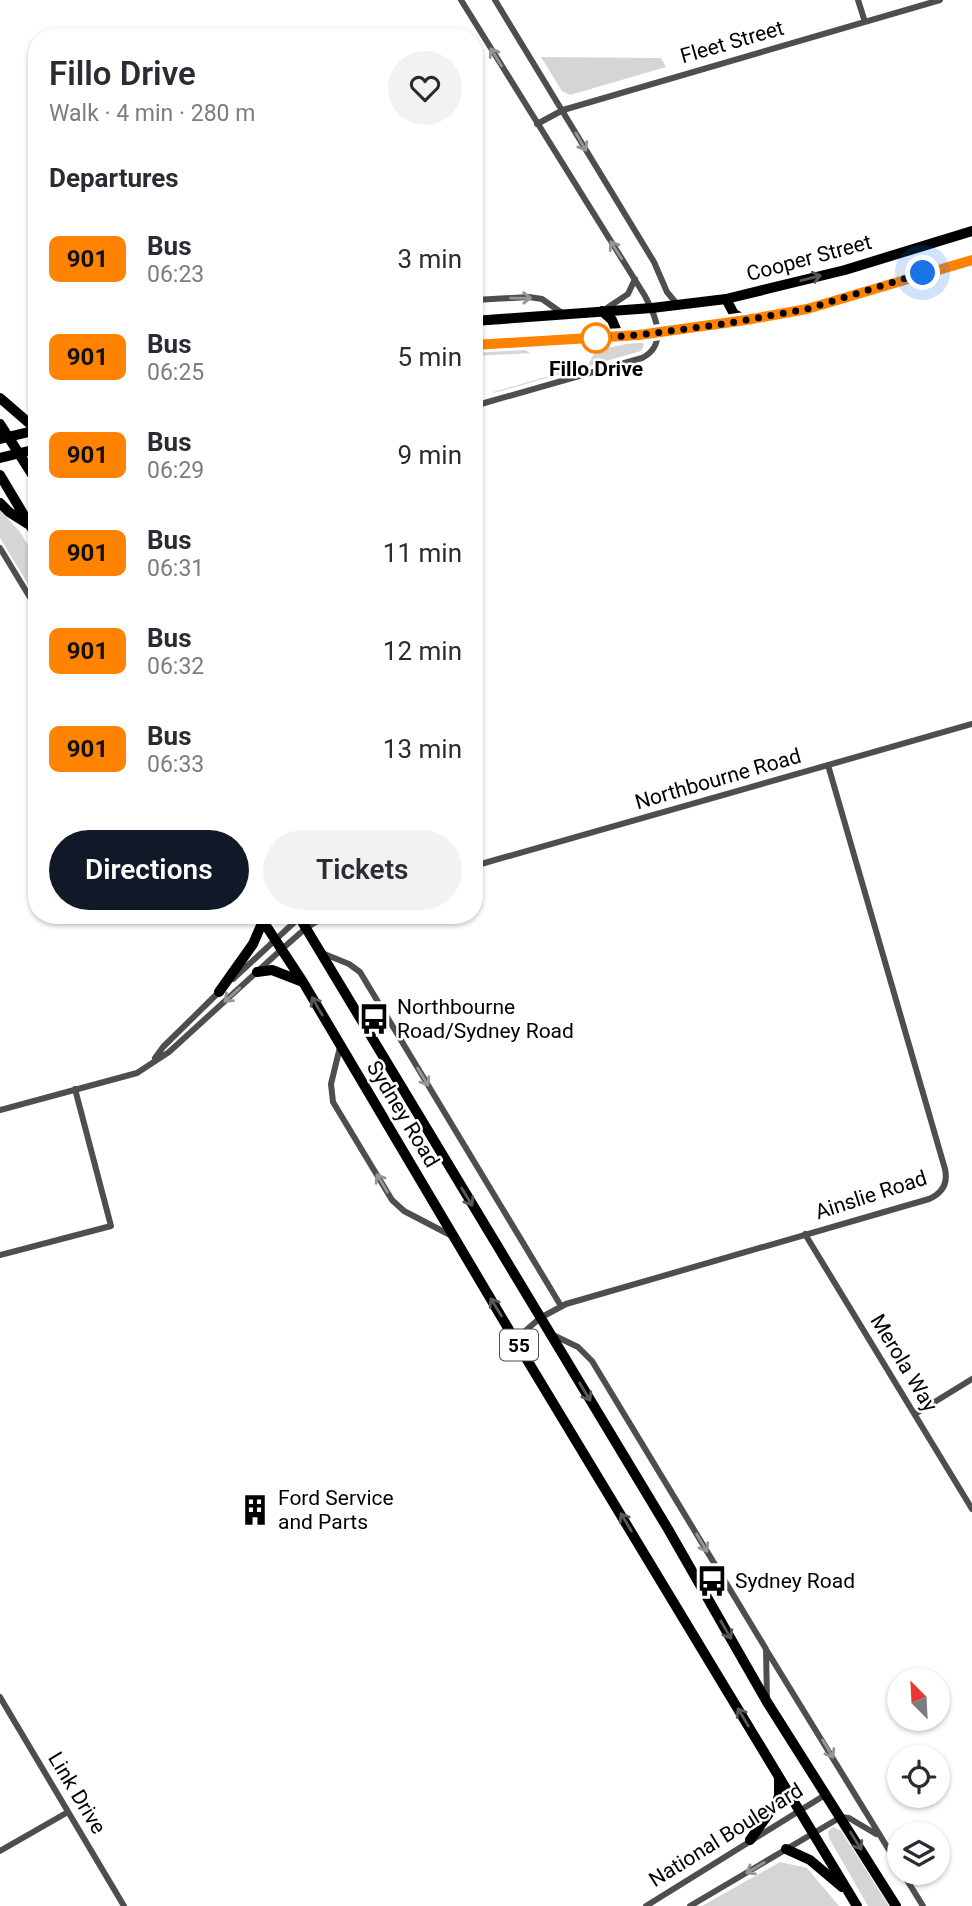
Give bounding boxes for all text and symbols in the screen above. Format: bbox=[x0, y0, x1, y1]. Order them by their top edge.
street label: Fleet Street bbox=[678, 16, 787, 68]
one-way arrow bbox=[488, 47, 502, 67]
button: heart bbox=[388, 51, 462, 125]
text: Fillo Drive bbox=[49, 54, 196, 93]
text: Walk · 4 min · 280 m bbox=[49, 100, 255, 127]
one-way arrow bbox=[575, 132, 589, 152]
text: Departures bbox=[49, 163, 179, 193]
street label: Cooper Street bbox=[744, 230, 874, 286]
text: Bus bbox=[147, 231, 192, 261]
one-way arrow bbox=[609, 241, 623, 260]
text: 3 min bbox=[397, 244, 462, 274]
text: 901 bbox=[67, 245, 108, 273]
your location bbox=[905, 255, 940, 290]
text: 06:23 bbox=[147, 261, 204, 288]
one-way arrow bbox=[799, 271, 822, 284]
one-way arrow bbox=[509, 291, 532, 305]
marker: Fillo Drive bbox=[581, 323, 611, 353]
text: Bus bbox=[147, 329, 192, 359]
text: 5 min bbox=[397, 342, 462, 372]
text: 901 bbox=[67, 343, 108, 371]
place label: Fillo Drive bbox=[549, 357, 643, 381]
text: 06:25 bbox=[147, 359, 204, 386]
text: Bus bbox=[147, 427, 192, 457]
text: 9 min bbox=[397, 440, 462, 470]
text: 901 bbox=[67, 441, 108, 469]
text: 06:29 bbox=[147, 457, 204, 484]
text: Bus bbox=[147, 525, 192, 555]
text: 11 min bbox=[383, 538, 462, 568]
text: 901 bbox=[67, 539, 108, 567]
text: 06:31 bbox=[147, 555, 204, 582]
text: Bus bbox=[147, 623, 192, 653]
text: 12 min bbox=[383, 636, 462, 666]
text: 901 bbox=[67, 637, 108, 665]
text: 06:32 bbox=[147, 653, 204, 680]
text: Bus bbox=[147, 721, 192, 751]
text: 13 min bbox=[383, 734, 462, 764]
text: 901 bbox=[67, 735, 108, 763]
street label: Northbourne Road bbox=[632, 744, 804, 814]
text: 06:33 bbox=[147, 751, 204, 778]
button: Directions bbox=[49, 830, 249, 910]
button: Tickets bbox=[263, 830, 462, 910]
one-way arrow bbox=[224, 986, 241, 1003]
place label: Northbourne Road/Sydney Road bbox=[397, 995, 574, 1043]
one-way arrow bbox=[309, 996, 323, 1016]
bus stop icon: Northbourne Road/Sydney Road bbox=[357, 1002, 391, 1036]
street label: Sydney Road bbox=[362, 1056, 444, 1172]
one-way arrow bbox=[416, 1066, 430, 1086]
street label: Ainslie Road bbox=[812, 1166, 930, 1224]
one-way arrow bbox=[374, 1173, 388, 1193]
one-way arrow bbox=[461, 1187, 475, 1207]
one-way arrow bbox=[488, 1297, 502, 1317]
street label: Merola Way bbox=[865, 1310, 943, 1416]
road number: 55 bbox=[500, 1330, 538, 1360]
one-way arrow bbox=[578, 1381, 592, 1401]
place label: Ford Service and Parts bbox=[278, 1486, 394, 1534]
building icon: Ford Service and Parts bbox=[238, 1493, 272, 1527]
one-way arrow bbox=[618, 1513, 632, 1533]
one-way arrow bbox=[696, 1532, 710, 1552]
bus stop icon: Sydney Road bbox=[695, 1564, 729, 1598]
place label: Sydney Road bbox=[735, 1569, 855, 1593]
one-way arrow bbox=[719, 1620, 733, 1640]
north arrow bbox=[887, 1668, 950, 1731]
map controls bbox=[887, 1668, 950, 1885]
one-way arrow bbox=[736, 1708, 750, 1728]
one-way arrow bbox=[821, 1739, 835, 1759]
button: locate bbox=[887, 1745, 950, 1808]
street label: Link Drive bbox=[43, 1748, 111, 1838]
street label: National Boulevard bbox=[645, 1778, 807, 1892]
button: layers bbox=[887, 1822, 950, 1885]
one-way arrow bbox=[849, 1831, 863, 1851]
one-way arrow bbox=[745, 1861, 765, 1875]

